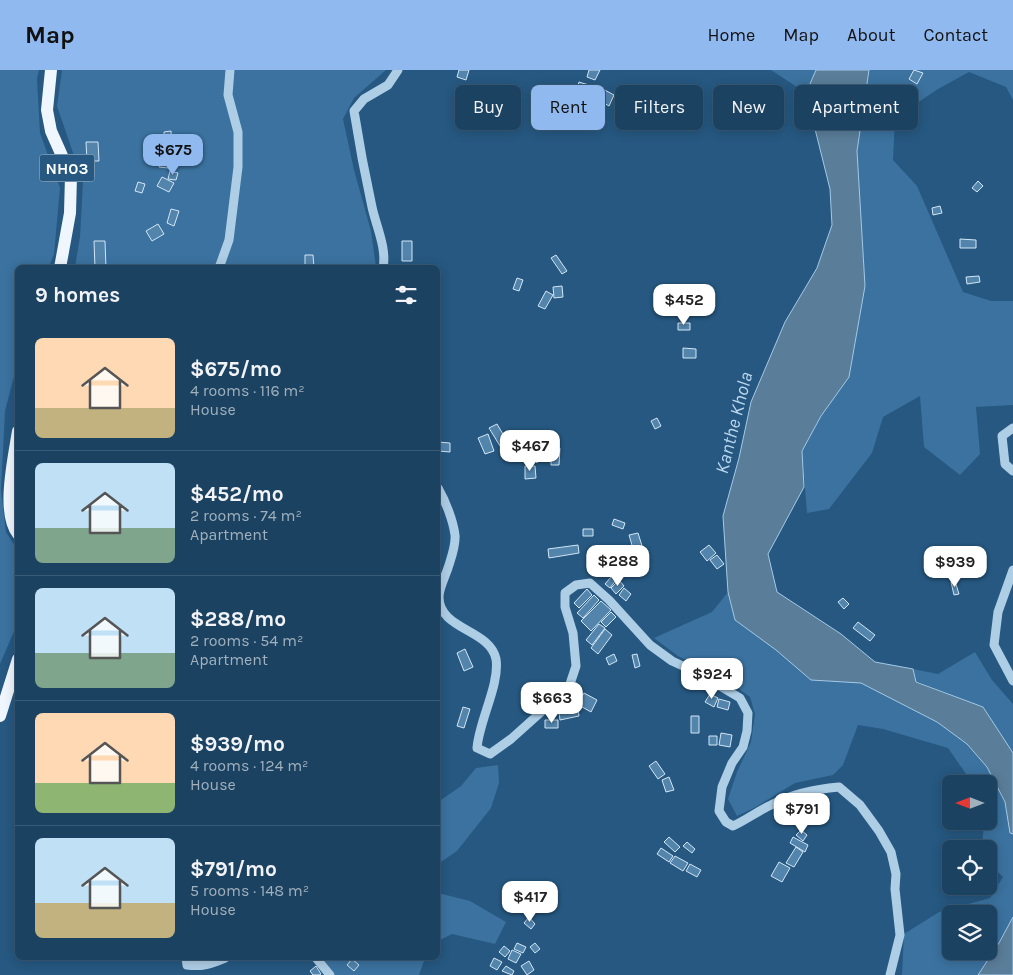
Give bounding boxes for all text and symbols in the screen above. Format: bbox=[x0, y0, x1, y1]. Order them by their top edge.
text: Map bbox=[25, 21, 75, 49]
text: Home bbox=[707, 24, 755, 46]
text: Map bbox=[783, 24, 819, 46]
text: About bbox=[847, 24, 896, 46]
text: Contact bbox=[924, 24, 988, 46]
chip: Buy bbox=[455, 85, 521, 130]
chip: Rent bbox=[531, 85, 605, 130]
chip: Filters bbox=[615, 85, 703, 130]
chip: New bbox=[713, 85, 784, 130]
chip: Apartment bbox=[794, 85, 918, 130]
pin: $675 bbox=[143, 134, 203, 176]
text: $675 bbox=[154, 140, 192, 159]
road number: NH03 bbox=[40, 155, 94, 182]
icon: filters bbox=[392, 281, 420, 309]
text: 9 homes bbox=[35, 283, 120, 307]
pin: $452 bbox=[654, 284, 714, 326]
text: $452 bbox=[664, 290, 704, 309]
text: $675/mo bbox=[190, 357, 282, 381]
icon: home bbox=[75, 358, 135, 418]
water label: Kanthe Khola bbox=[711, 370, 757, 476]
text: 4 rooms · 116 m² bbox=[190, 381, 305, 400]
text: House bbox=[190, 400, 236, 419]
pin: $467 bbox=[500, 430, 560, 472]
text: $467 bbox=[511, 436, 549, 455]
text: $452/mo bbox=[190, 482, 284, 506]
icon: home bbox=[75, 483, 135, 543]
text: 2 rooms · 74 m² bbox=[190, 506, 302, 525]
text: Apartment bbox=[190, 525, 268, 544]
pin: $288 bbox=[588, 544, 648, 587]
pin: $939 bbox=[925, 546, 985, 588]
text: $288 bbox=[597, 551, 639, 570]
text: $939 bbox=[935, 552, 975, 571]
text: $288/mo bbox=[190, 607, 286, 631]
icon: home bbox=[75, 608, 135, 668]
text: 2 rooms · 54 m² bbox=[190, 631, 303, 650]
text: Apartment bbox=[190, 650, 268, 669]
pin: $924 bbox=[682, 658, 742, 700]
text: $924 bbox=[692, 664, 732, 683]
pin: $663 bbox=[522, 682, 582, 724]
text: $663 bbox=[532, 688, 572, 707]
text: $939/mo bbox=[190, 732, 285, 756]
icon: home bbox=[75, 733, 135, 793]
text: 4 rooms · 124 m² bbox=[190, 756, 309, 775]
text: House bbox=[190, 775, 236, 794]
north arrow bbox=[942, 775, 998, 830]
map controls bbox=[942, 775, 997, 960]
pin: $791 bbox=[772, 792, 832, 835]
text: $791 bbox=[785, 799, 819, 818]
button: locate bbox=[942, 840, 997, 895]
text: $791/mo bbox=[190, 857, 277, 881]
icon: home bbox=[75, 858, 135, 918]
pin: $417 bbox=[500, 880, 560, 923]
text: 5 rooms · 148 m² bbox=[190, 881, 309, 900]
text: $417 bbox=[513, 887, 547, 906]
text: House bbox=[190, 900, 236, 919]
button: layers bbox=[942, 905, 997, 960]

